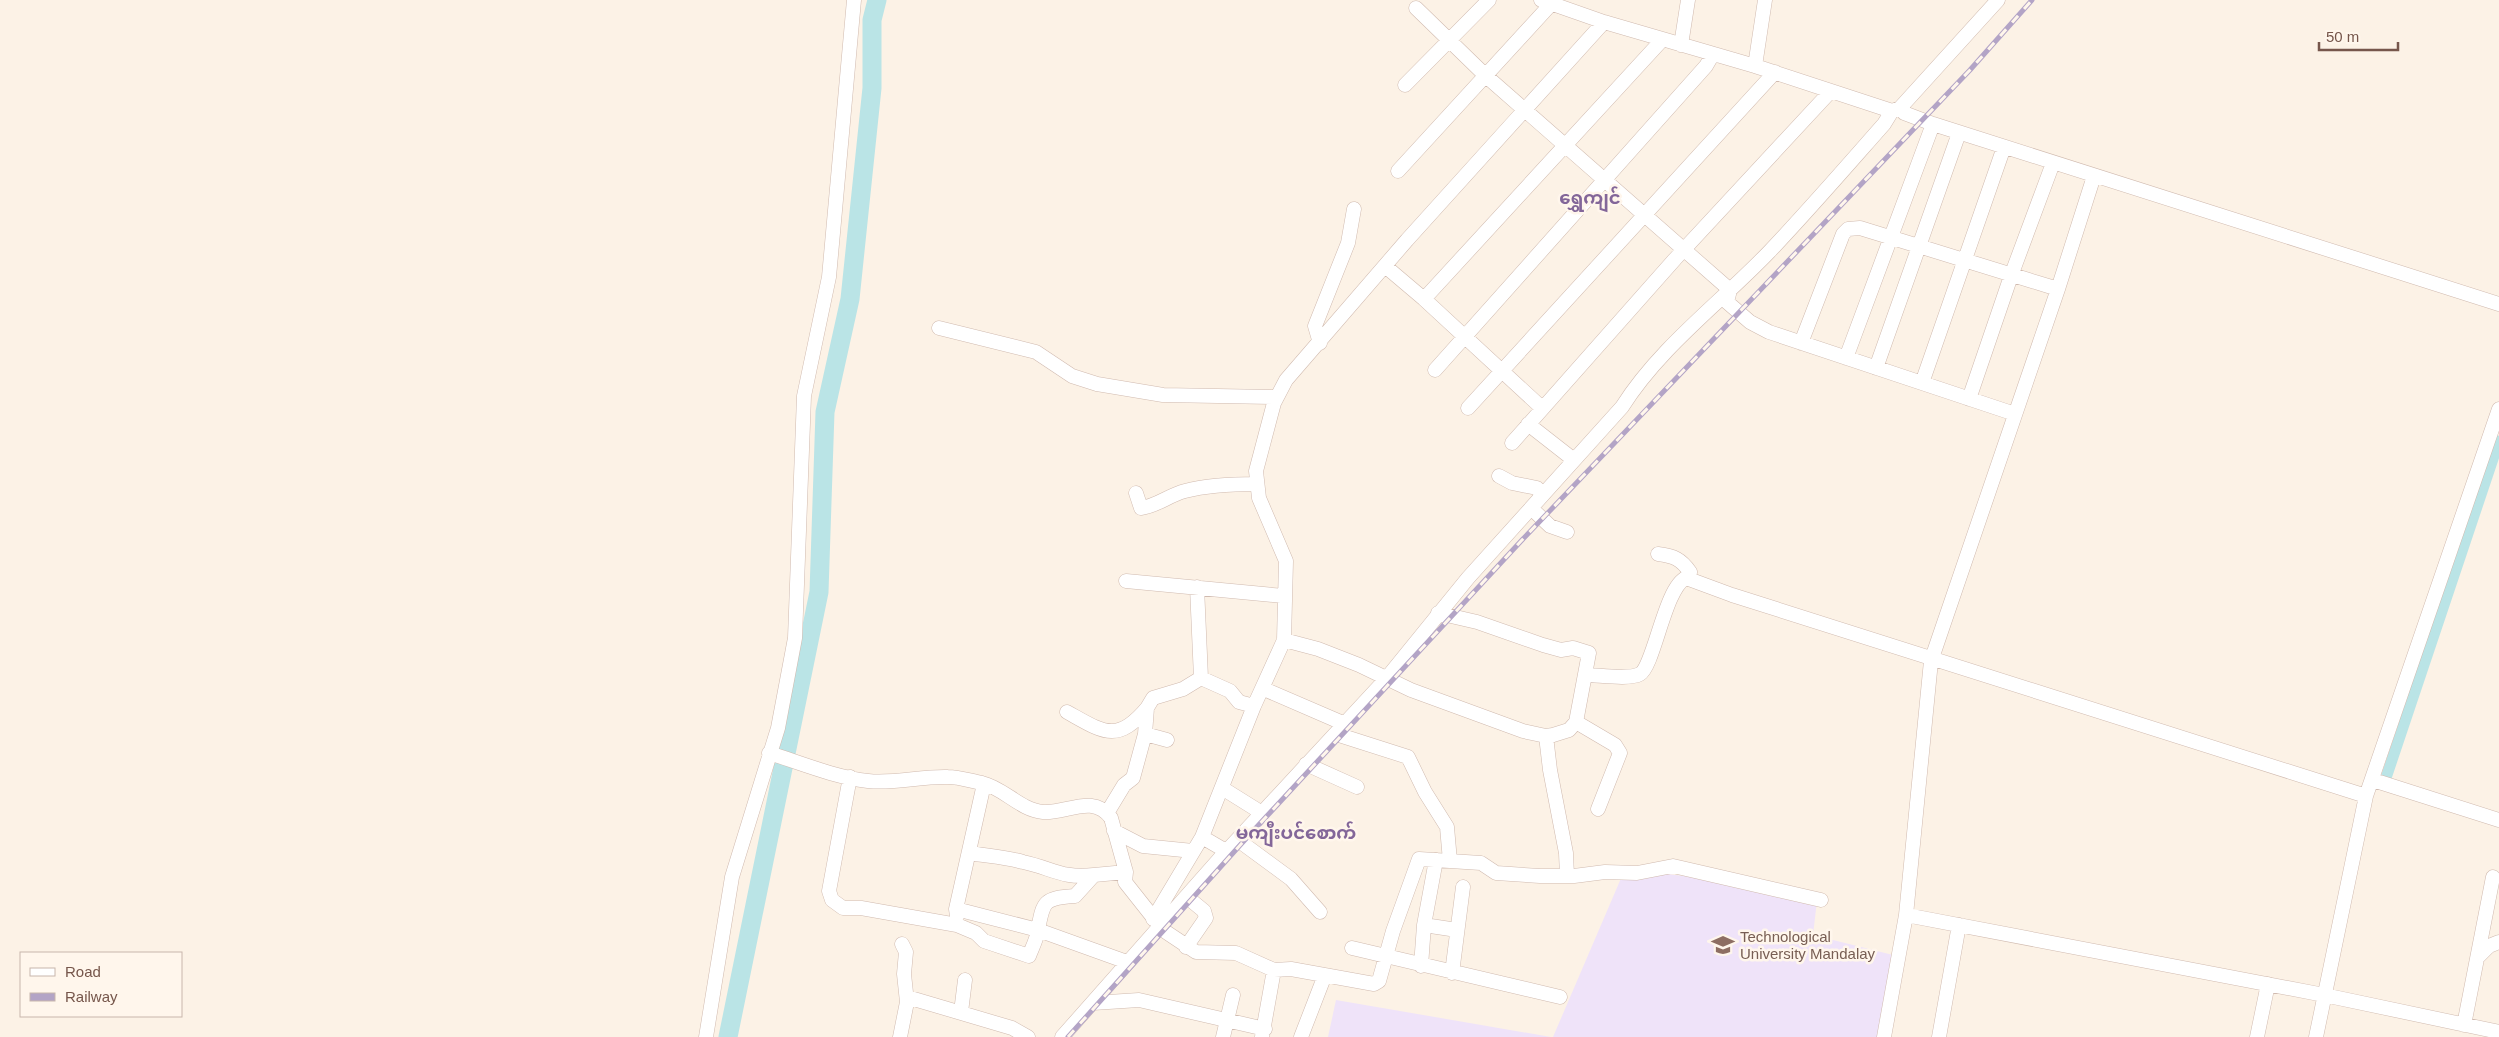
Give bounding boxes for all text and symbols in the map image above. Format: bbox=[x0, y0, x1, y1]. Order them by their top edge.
scale bar bbox=[2319, 20, 2398, 52]
text: 50 m bbox=[2326, 28, 2359, 45]
district label: ရွှေကျင် bbox=[1559, 186, 1621, 213]
district label: မကျီးပင်စောက် bbox=[1236, 821, 1356, 848]
place label: Technological University Mandalay bbox=[1740, 928, 1876, 962]
school or university icon: Technological University Mandalay bbox=[1710, 932, 1736, 958]
legend bbox=[20, 952, 182, 1017]
text: Road bbox=[65, 963, 101, 980]
text: Railway bbox=[65, 988, 118, 1005]

